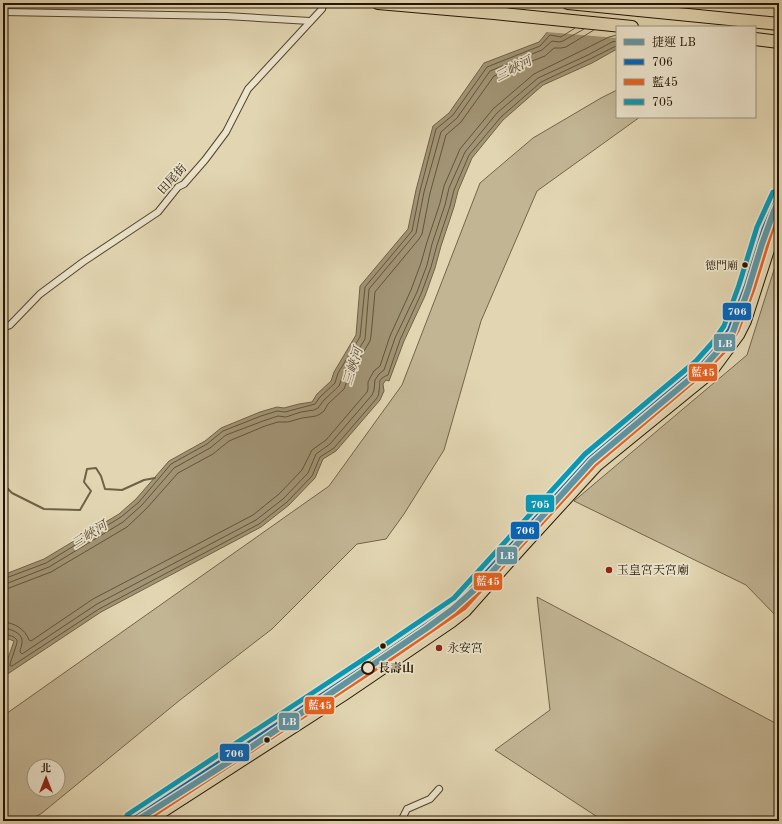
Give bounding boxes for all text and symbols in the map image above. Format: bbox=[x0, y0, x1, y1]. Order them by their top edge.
legend bbox=[616, 26, 756, 118]
text: 捷運 LB bbox=[652, 35, 696, 49]
water label: 三峽河 bbox=[493, 53, 536, 84]
text: 706 bbox=[652, 57, 673, 69]
text: 藍45 bbox=[652, 75, 678, 89]
text: 705 bbox=[652, 96, 673, 109]
street label: 田尾街 bbox=[155, 161, 190, 197]
place label: 德門廟 bbox=[705, 259, 738, 272]
marker: 德門廟 bbox=[740, 260, 750, 270]
line badge: 706 bbox=[722, 302, 752, 321]
text: 706 bbox=[727, 307, 747, 318]
line badge: LB bbox=[713, 333, 736, 352]
text: LB bbox=[717, 339, 733, 350]
water label: 三峽河 bbox=[341, 344, 366, 387]
line badge: 藍45 bbox=[688, 363, 718, 382]
text: 藍45 bbox=[691, 366, 715, 379]
line badge: 705 bbox=[525, 494, 555, 513]
text: 705 bbox=[530, 500, 550, 511]
water label: 三峽河 bbox=[69, 517, 111, 551]
line badge: 706 bbox=[510, 521, 540, 540]
text: 706 bbox=[515, 526, 535, 537]
line badge: LB bbox=[496, 546, 518, 565]
text: LB bbox=[499, 551, 515, 562]
place label: 玉皇宮天宮廟 bbox=[617, 563, 689, 577]
marker: 玉皇宮天宮廟 bbox=[604, 565, 614, 575]
line badge: 藍45 bbox=[473, 572, 503, 591]
text: 藍45 bbox=[476, 575, 500, 588]
unlabelled marker bbox=[378, 641, 388, 651]
place label: 永安宮 bbox=[447, 641, 483, 655]
marker: 永安宮 bbox=[434, 643, 444, 653]
marker: 長壽山 bbox=[361, 661, 375, 675]
place label: 長壽山 bbox=[378, 661, 414, 675]
line badge: 藍45 bbox=[304, 696, 335, 715]
text: 藍45 bbox=[308, 699, 332, 712]
line badge: LB bbox=[278, 712, 300, 731]
text: LB bbox=[281, 717, 297, 728]
unlabelled marker bbox=[262, 735, 272, 745]
line badge: 706 bbox=[219, 743, 250, 762]
text: 706 bbox=[224, 749, 244, 760]
north arrow bbox=[26, 758, 66, 798]
text: 北 bbox=[41, 762, 52, 775]

